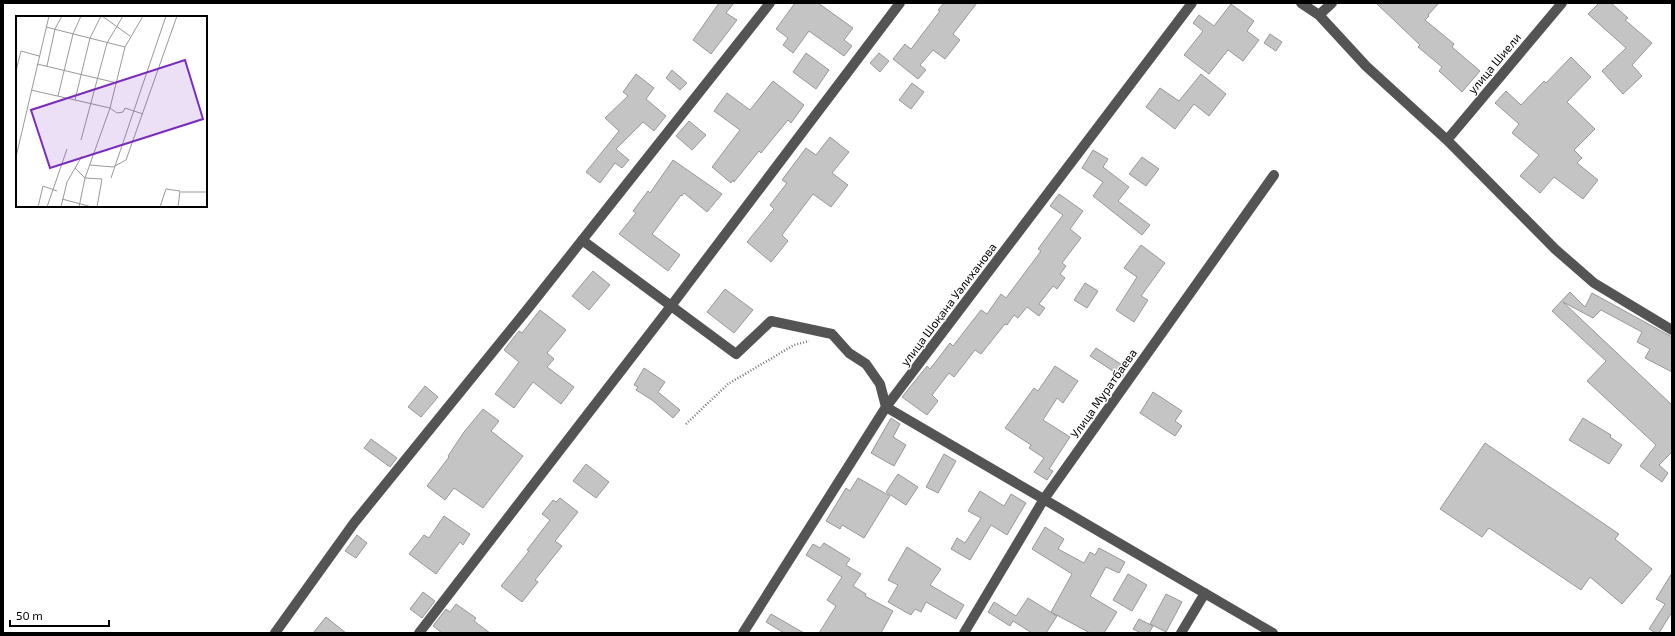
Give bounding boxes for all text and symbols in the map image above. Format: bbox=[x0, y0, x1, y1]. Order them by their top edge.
inset map bbox=[16, 16, 207, 207]
street label: улица Шиели bbox=[1465, 30, 1524, 97]
street label: улица Шоқана Уәлиханова bbox=[897, 240, 1000, 369]
street label: Улица Муратбаева bbox=[1067, 346, 1140, 441]
scale bar bbox=[10, 602, 109, 628]
text: 50 m bbox=[16, 608, 43, 622]

